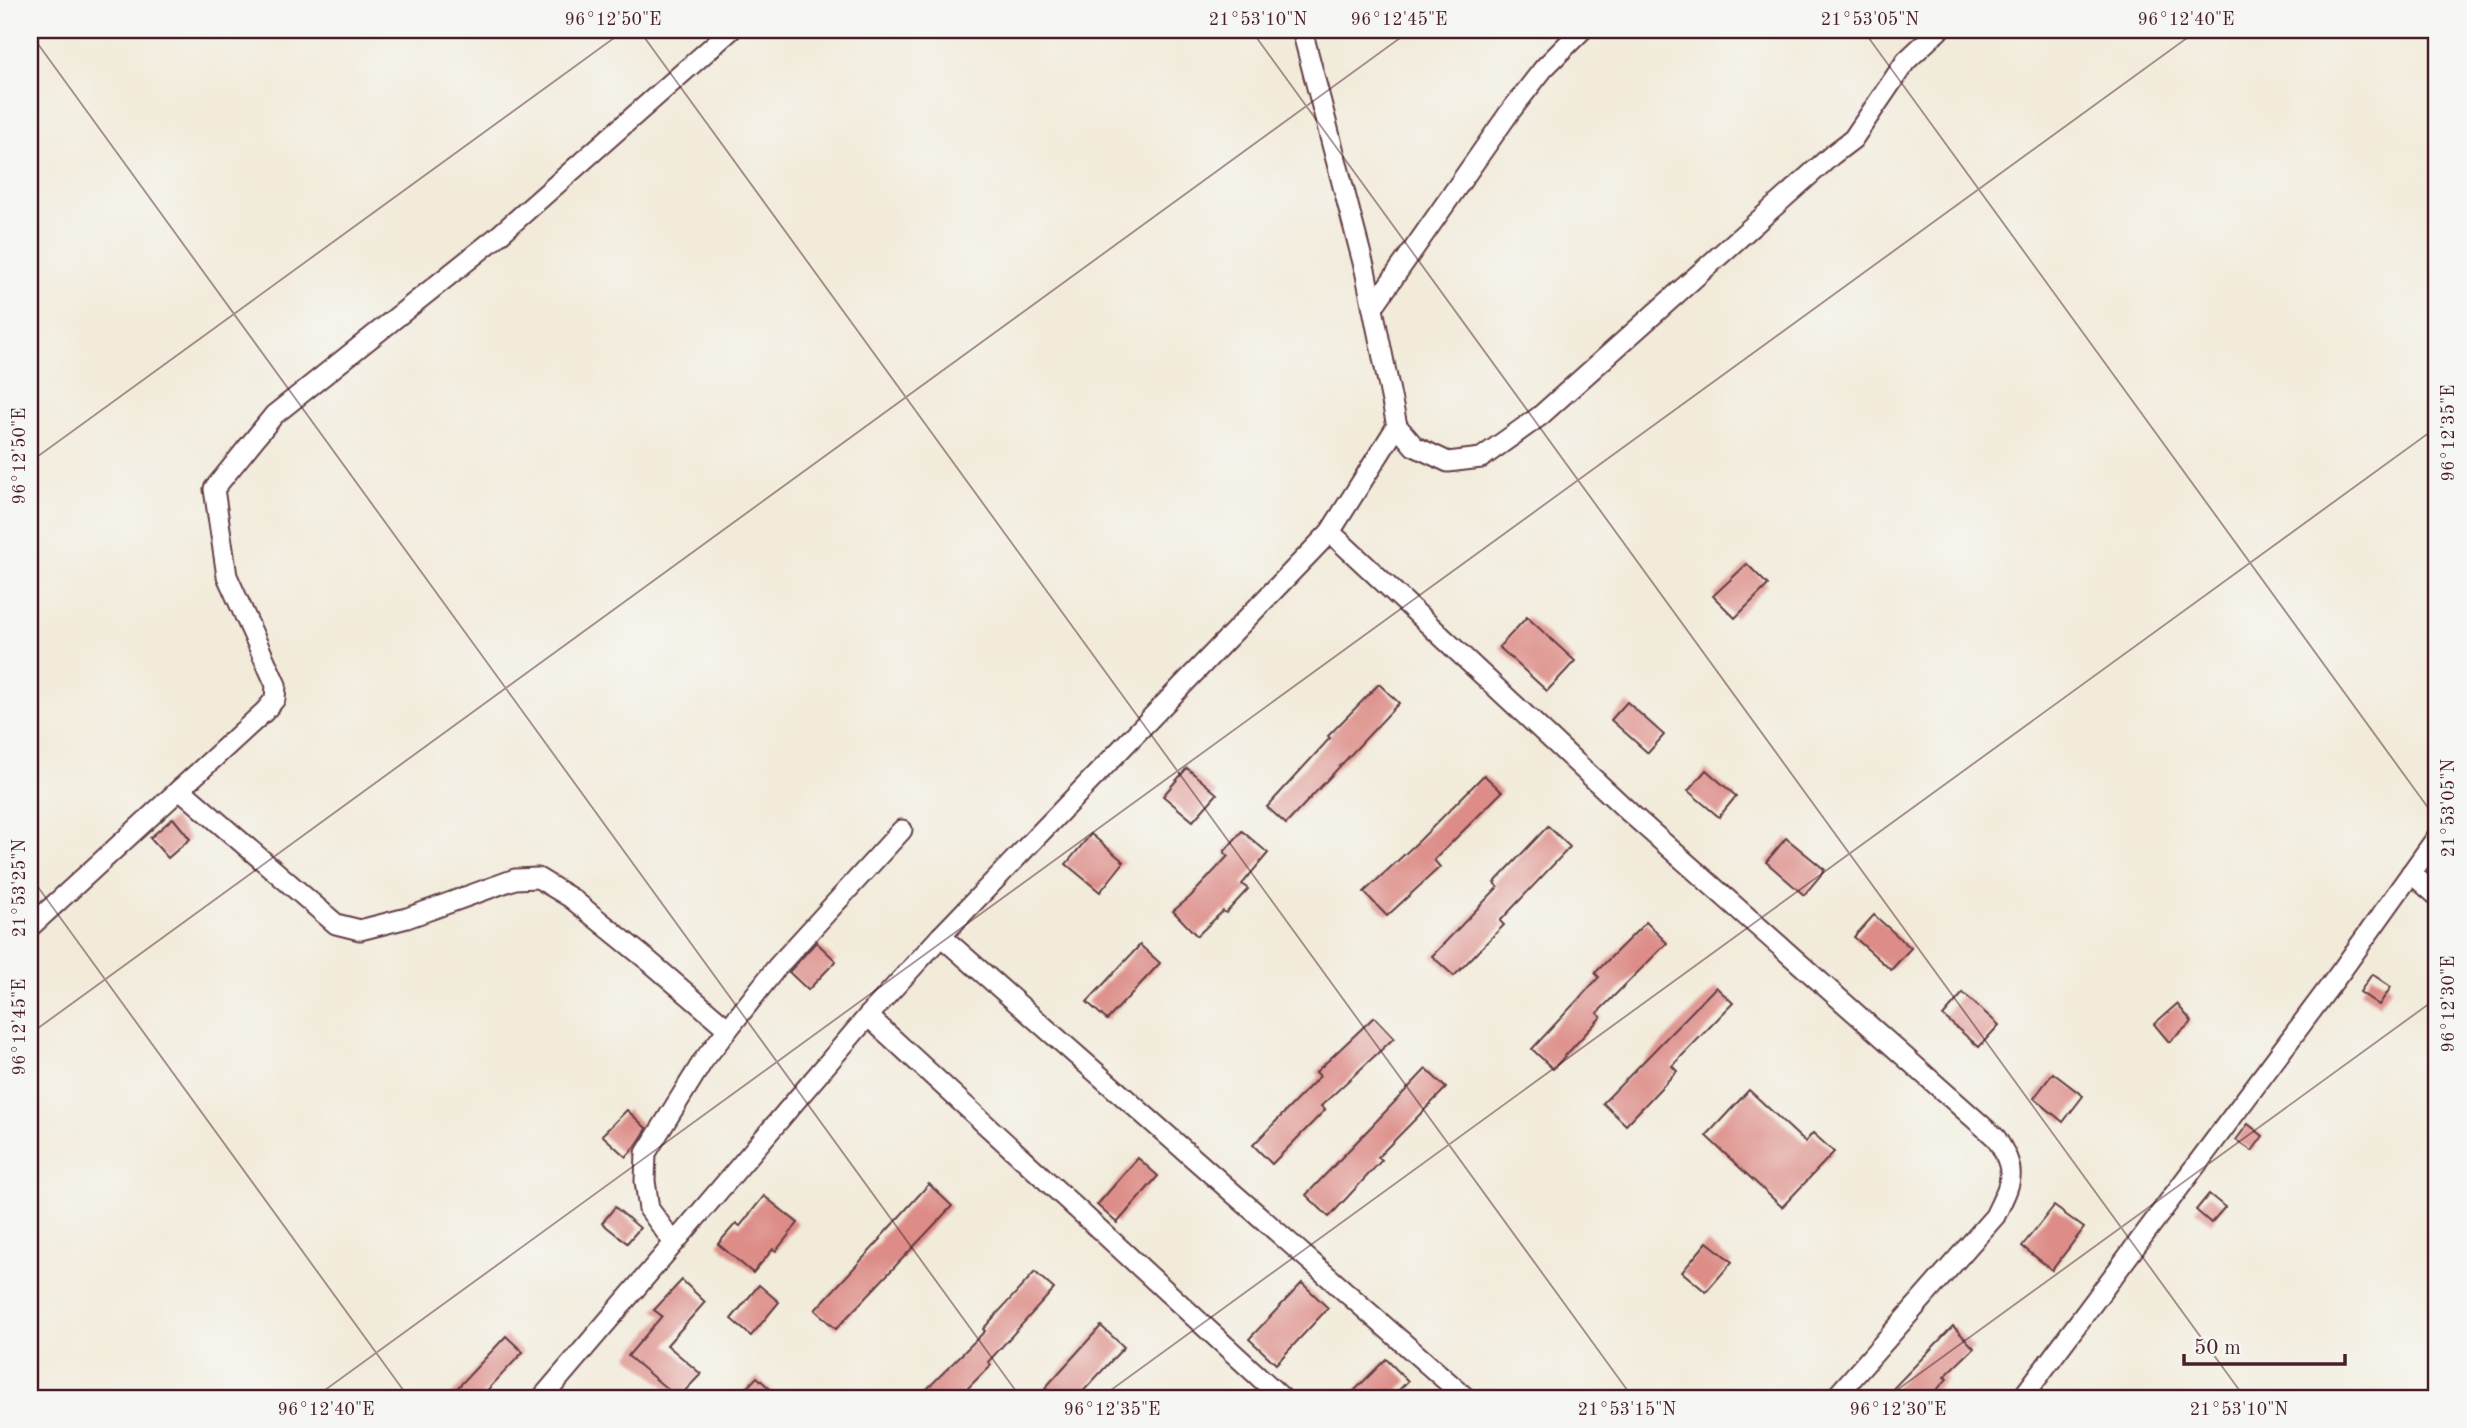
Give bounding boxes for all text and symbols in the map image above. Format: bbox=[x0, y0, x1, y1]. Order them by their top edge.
text: 96°12'50"E bbox=[565, 11, 661, 29]
text: 21°53'10"N bbox=[1209, 11, 1307, 29]
text: 96°12'45"E bbox=[1351, 11, 1447, 29]
text: 21°53'05"N bbox=[1821, 11, 1919, 29]
text: 96°12'40"E bbox=[2138, 11, 2234, 29]
text: 96°12'35"E bbox=[2440, 385, 2458, 481]
text: 96°12'50"E bbox=[11, 408, 29, 504]
text: 21°53'05"N bbox=[2440, 759, 2458, 857]
text: 21°53'25"N bbox=[11, 839, 29, 937]
text: 96°12'30"E bbox=[2440, 956, 2458, 1052]
text: 96°12'45"E bbox=[11, 979, 29, 1075]
scale bar bbox=[2184, 1323, 2344, 1367]
text: 50 m bbox=[2194, 1338, 2241, 1359]
text: 96°12'40"E bbox=[278, 1401, 374, 1419]
text: 96°12'35"E bbox=[1064, 1401, 1160, 1419]
text: 21°53'15"N bbox=[1578, 1401, 1676, 1419]
text: 96°12'30"E bbox=[1850, 1401, 1946, 1419]
text: 21°53'10"N bbox=[2190, 1401, 2288, 1419]

